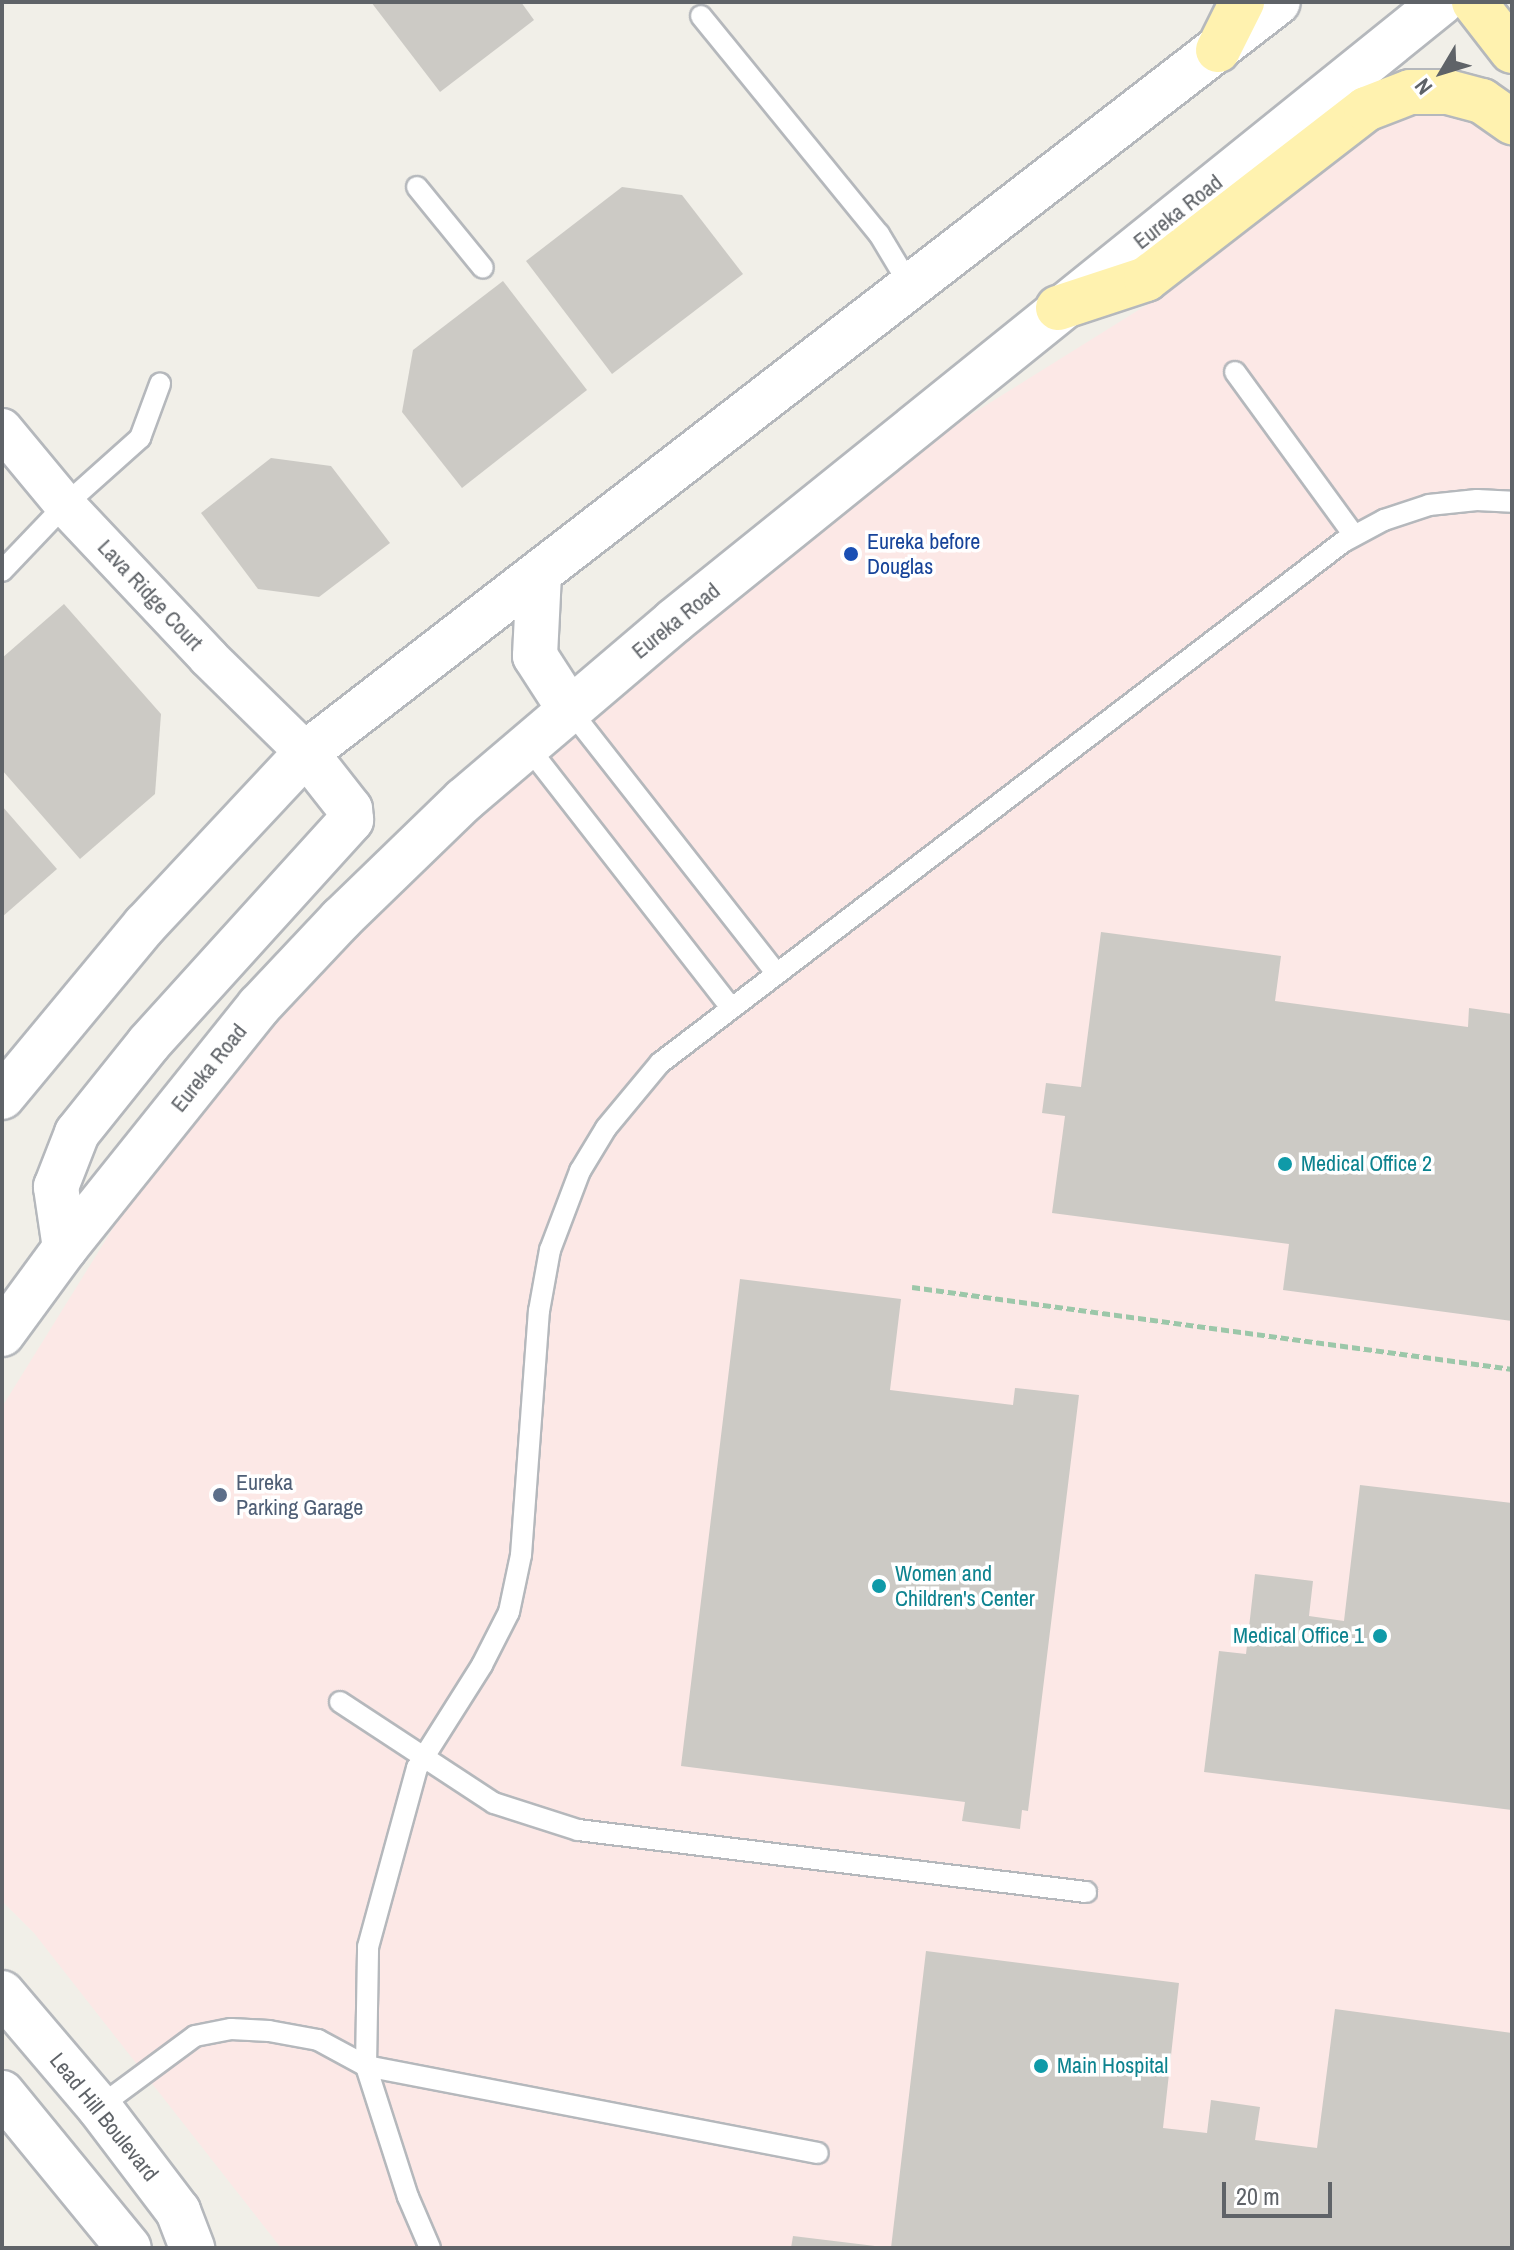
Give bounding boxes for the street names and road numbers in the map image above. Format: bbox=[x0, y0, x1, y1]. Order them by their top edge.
street label: Eureka Road bbox=[1128, 169, 1228, 255]
street label: Lava Ridge Court bbox=[92, 534, 208, 656]
street label: Eureka Road bbox=[627, 578, 725, 664]
street label: Eureka Road bbox=[166, 1019, 252, 1117]
street label: Lead Hill Boulevard bbox=[44, 2048, 164, 2186]

